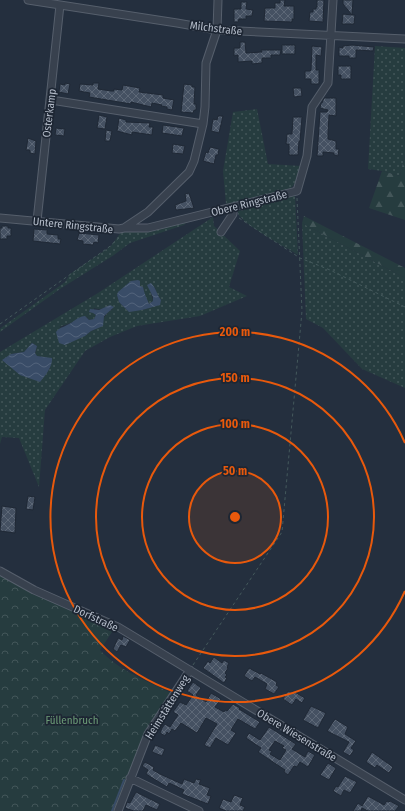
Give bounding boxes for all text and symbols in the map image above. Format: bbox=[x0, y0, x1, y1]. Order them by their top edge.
street label: Milchstraße bbox=[189, 19, 243, 38]
street label: Osterkamp bbox=[40, 88, 59, 138]
street label: Obere Ringstraße bbox=[210, 188, 288, 219]
street label: Untere Ringstraße bbox=[32, 215, 114, 236]
text: 200 m bbox=[219, 325, 250, 339]
text: 150 m bbox=[220, 371, 250, 385]
text: 100 m bbox=[220, 417, 250, 431]
text: 50 m bbox=[223, 464, 247, 478]
centre of rings bbox=[228, 510, 242, 524]
street label: Dorfstraße bbox=[71, 602, 120, 634]
street label: Heimstättenweg bbox=[143, 672, 193, 742]
street label: Obere Wiesenstraße bbox=[255, 707, 339, 764]
park label: Füllenbruch bbox=[45, 714, 99, 727]

